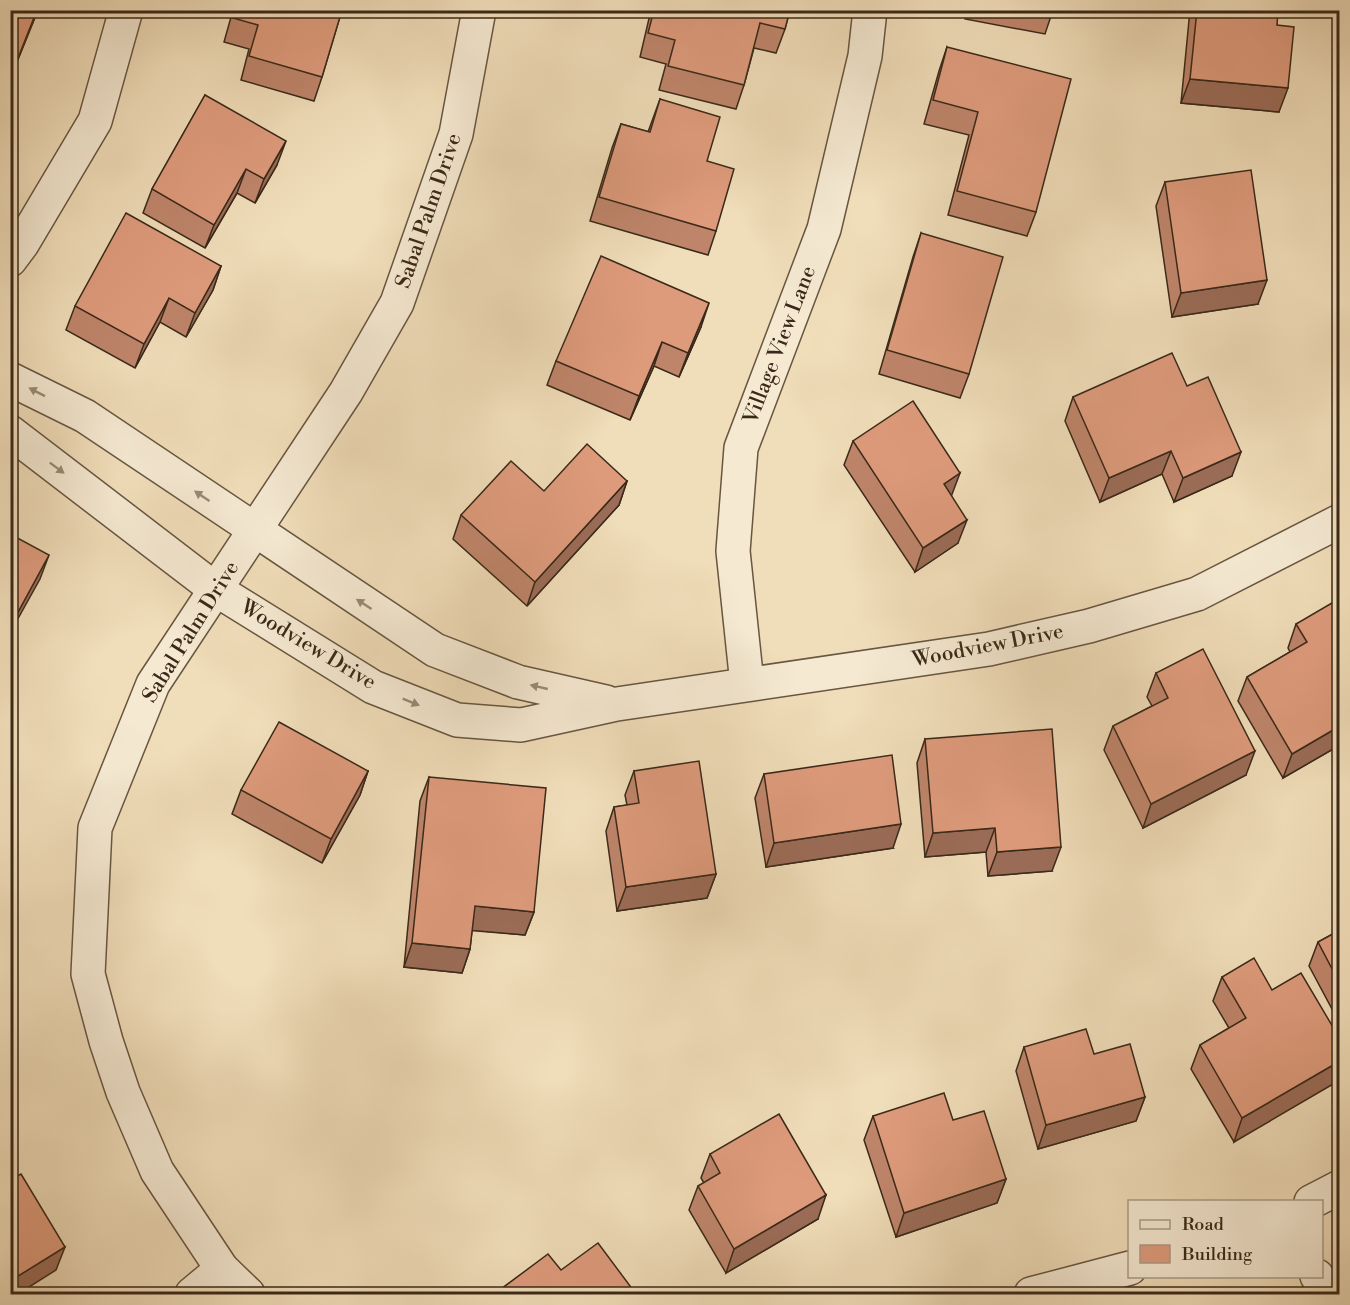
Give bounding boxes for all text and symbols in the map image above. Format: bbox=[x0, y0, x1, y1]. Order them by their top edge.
street label: Sabal Palm Drive bbox=[390, 130, 468, 292]
street label: Village View Lane bbox=[738, 262, 822, 429]
one-way arrow bbox=[29, 387, 46, 397]
one-way arrow bbox=[49, 462, 64, 474]
one-way arrow bbox=[194, 490, 210, 501]
street label: Sabal Palm Drive bbox=[137, 556, 245, 708]
street label: Woodview Drive bbox=[235, 594, 381, 696]
one-way arrow bbox=[357, 598, 373, 610]
street label: Woodview Drive bbox=[909, 619, 1066, 674]
one-way arrow bbox=[530, 681, 548, 691]
one-way arrow bbox=[403, 697, 421, 707]
legend bbox=[1128, 1200, 1323, 1278]
text: Road bbox=[1182, 1213, 1225, 1236]
text: Building bbox=[1181, 1243, 1253, 1266]

